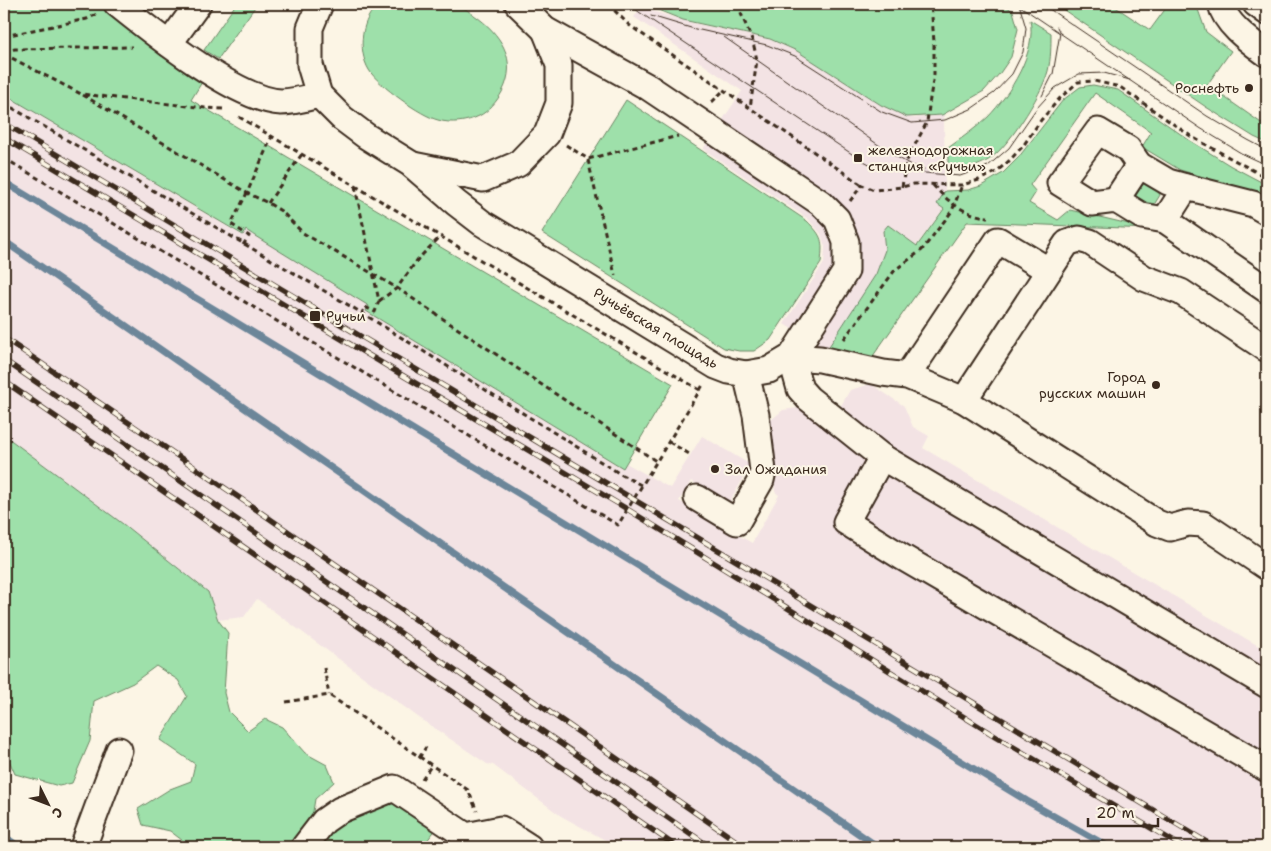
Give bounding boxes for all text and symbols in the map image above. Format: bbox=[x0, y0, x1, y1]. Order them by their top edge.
place label: Роснефть bbox=[1175, 79, 1239, 97]
marker: Роснефть bbox=[1243, 82, 1255, 94]
place label: железнодорожная станция «Ручьи» bbox=[868, 141, 993, 175]
marker: железнодорожная станция «Ручьи» bbox=[852, 152, 864, 164]
street label: Ручьёвская площадь bbox=[590, 284, 722, 372]
place label: Ручьи bbox=[326, 307, 366, 325]
marker: Ручьи bbox=[308, 309, 322, 323]
place label: Город русских машин bbox=[1039, 368, 1146, 402]
marker: Город русских машин bbox=[1150, 379, 1162, 391]
place label: Зал Ожидания bbox=[725, 460, 827, 478]
marker: Зал Ожидания bbox=[709, 463, 721, 475]
north arrow bbox=[22, 778, 72, 828]
scale bar bbox=[1088, 796, 1158, 828]
text: С bbox=[48, 803, 67, 822]
text: 20 m bbox=[1096, 803, 1135, 823]

